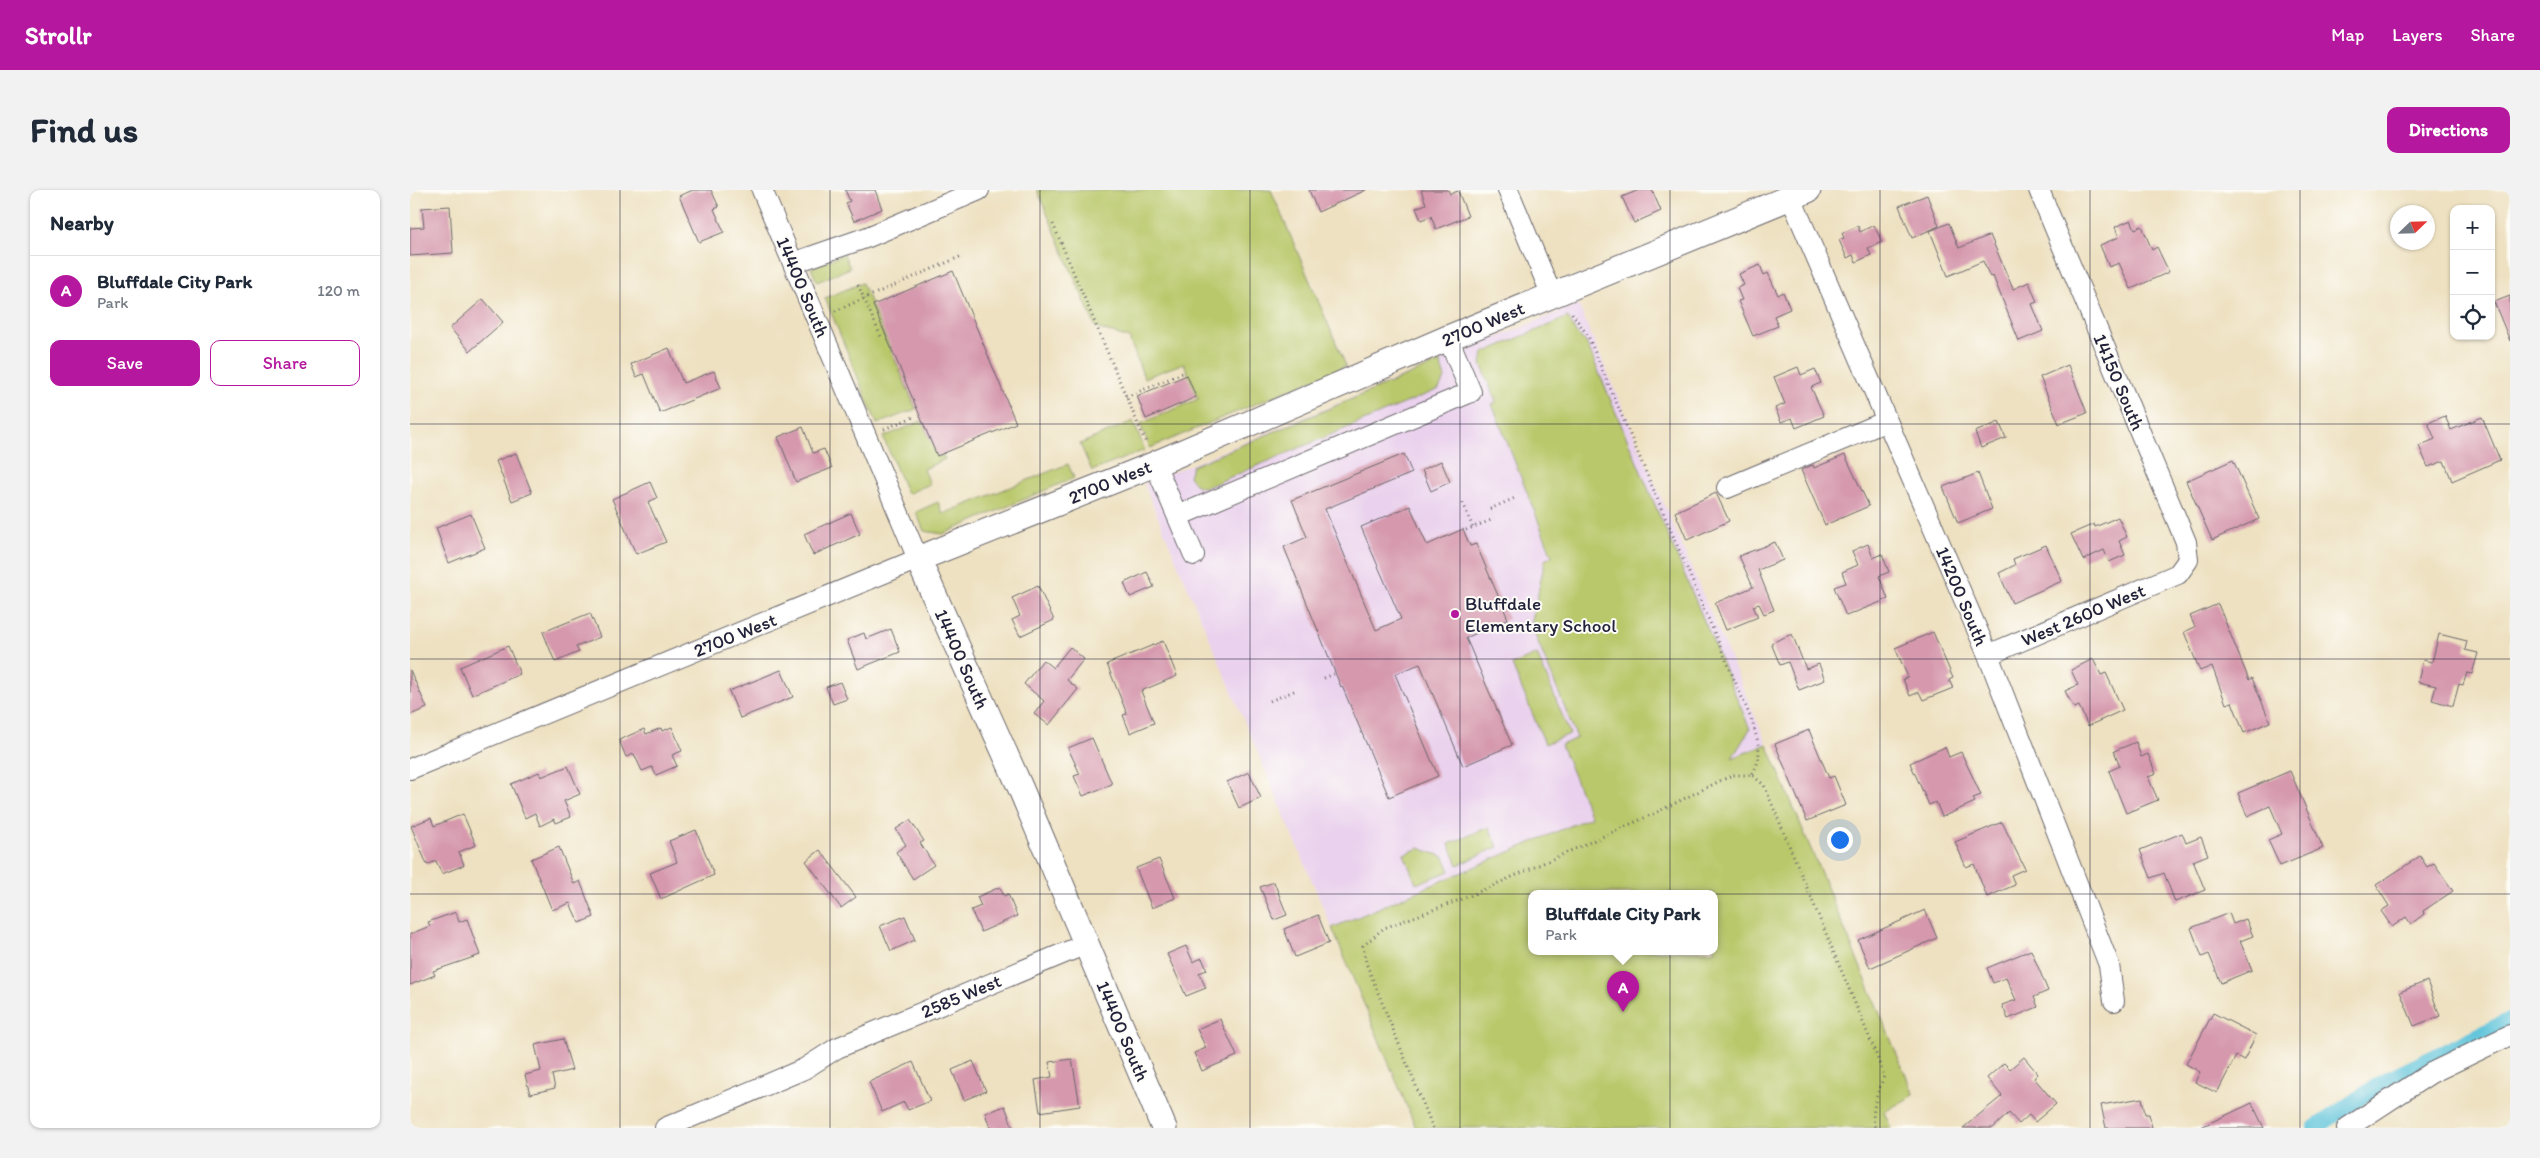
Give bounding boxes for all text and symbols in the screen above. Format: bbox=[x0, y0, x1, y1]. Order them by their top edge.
text: Strollr bbox=[25, 21, 91, 50]
text: Map bbox=[2331, 24, 2364, 46]
text: Layers bbox=[2392, 24, 2442, 46]
text: Share bbox=[2470, 24, 2515, 46]
button: Directions bbox=[2387, 107, 2510, 153]
text: Find us bbox=[30, 109, 138, 151]
north arrow bbox=[2390, 205, 2435, 250]
map controls bbox=[2450, 205, 2495, 340]
button: + bbox=[2450, 205, 2495, 250]
text: Nearby bbox=[50, 210, 114, 235]
street label: 14400 South bbox=[772, 233, 835, 341]
button: − bbox=[2450, 250, 2495, 295]
text: Bluffdale City Park bbox=[97, 270, 252, 293]
text: A bbox=[61, 281, 71, 300]
text: 120 m bbox=[317, 281, 360, 300]
text: Park bbox=[97, 293, 128, 312]
button: locate bbox=[2450, 295, 2495, 340]
street label: 2700 West bbox=[1438, 296, 1528, 352]
street label: 14150 South bbox=[2088, 330, 2150, 434]
button: Save bbox=[50, 340, 200, 386]
button: Share bbox=[210, 340, 360, 386]
street label: 2700 West bbox=[1065, 455, 1155, 509]
street label: 14200 South bbox=[1931, 543, 1993, 649]
street label: West 2600 West bbox=[2018, 579, 2148, 651]
place label: Bluffdale Elementary School bbox=[1465, 592, 1617, 637]
street label: 14400 South bbox=[930, 605, 994, 713]
street label: 2700 West bbox=[690, 608, 780, 662]
marker: Bluffdale Elementary School bbox=[1449, 608, 1461, 620]
your location bbox=[1827, 827, 1853, 853]
popup bbox=[1528, 890, 1718, 955]
text: Bluffdale City Park bbox=[1545, 902, 1701, 925]
text: Park bbox=[1545, 925, 1577, 944]
street label: 2585 West bbox=[917, 969, 1005, 1023]
pin: A bbox=[1607, 971, 1639, 1012]
street label: 14400 South bbox=[1092, 977, 1155, 1085]

